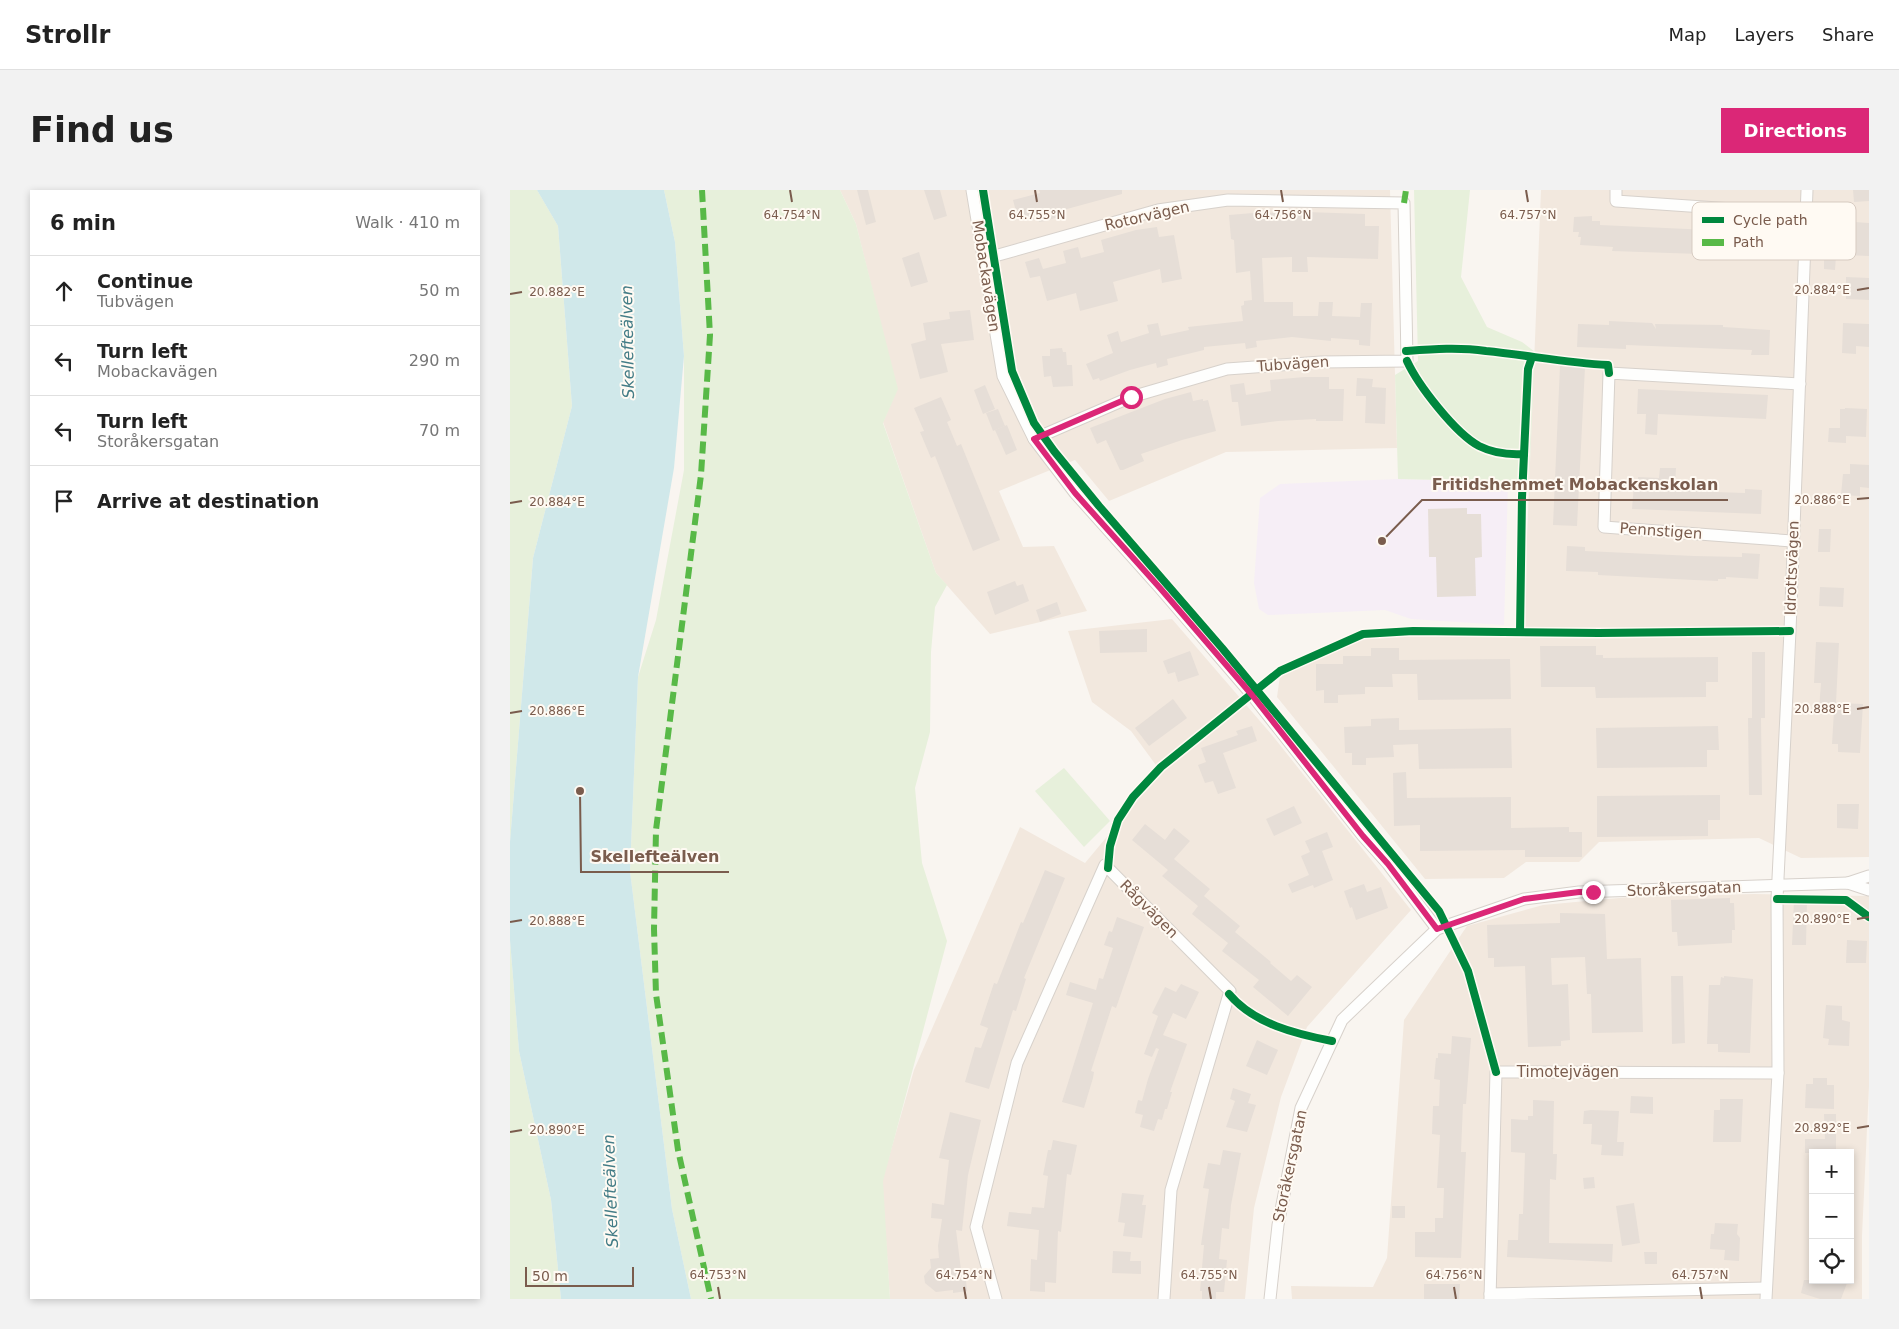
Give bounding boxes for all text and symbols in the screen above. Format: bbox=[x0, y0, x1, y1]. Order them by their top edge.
text: Strollr bbox=[25, 21, 110, 49]
text: Map bbox=[1668, 24, 1706, 45]
text: Layers bbox=[1734, 24, 1794, 45]
text: Share bbox=[1822, 24, 1874, 45]
button: Directions bbox=[1721, 108, 1869, 153]
text: Find us bbox=[30, 110, 174, 150]
street label: Rotorvägen bbox=[1103, 198, 1191, 234]
legend bbox=[1692, 202, 1856, 260]
text: 64.754°N bbox=[764, 208, 820, 222]
text: 64.755°N bbox=[1009, 208, 1065, 222]
text: 64.756°N bbox=[1255, 208, 1311, 222]
text: 64.757°N bbox=[1500, 208, 1556, 222]
text: 6 min bbox=[50, 211, 116, 235]
text: Cycle path bbox=[1733, 212, 1808, 228]
text: Walk · 410 m bbox=[355, 213, 460, 232]
street label: Mobackavägen bbox=[968, 219, 1004, 333]
text: Path bbox=[1733, 234, 1764, 250]
text: Continue bbox=[97, 270, 193, 292]
icon: ahead bbox=[50, 277, 78, 305]
text: 50 m bbox=[419, 281, 460, 300]
text: 20.884°E bbox=[1794, 283, 1850, 297]
text: 20.882°E bbox=[529, 285, 585, 299]
water label: Skellefteälven bbox=[617, 285, 638, 399]
text: Tubvägen bbox=[97, 292, 174, 311]
text: Turn left bbox=[97, 340, 188, 362]
icon: left bbox=[50, 347, 78, 375]
text: 290 m bbox=[409, 351, 460, 370]
street label: Tubvägen bbox=[1255, 353, 1330, 376]
text: Mobackavägen bbox=[97, 362, 218, 381]
route start bbox=[1120, 386, 1143, 409]
text: Turn left bbox=[97, 410, 188, 432]
icon: left bbox=[50, 417, 78, 445]
text: 70 m bbox=[419, 421, 460, 440]
text: Storåkersgatan bbox=[97, 432, 219, 451]
callout: Fritidshemmet Mobackenskolan bbox=[1422, 469, 1728, 500]
text: Fritidshemmet Mobackenskolan bbox=[1432, 475, 1718, 494]
icon: arrive bbox=[50, 487, 78, 515]
text: Arrive at destination bbox=[97, 490, 319, 512]
text: 20.886°E bbox=[1794, 493, 1850, 507]
text: 20.884°E bbox=[529, 495, 585, 509]
street label: Pennstigen bbox=[1619, 519, 1703, 543]
street label: Idrottsvägen bbox=[1781, 520, 1803, 616]
text: 20.888°E bbox=[1794, 702, 1850, 716]
text: 20.886°E bbox=[529, 704, 585, 718]
callout: Skellefteälven bbox=[581, 841, 729, 872]
text: Skellefteälven bbox=[591, 847, 719, 866]
street label: Rågvägen bbox=[1116, 876, 1182, 942]
street label: Storåkersgatan bbox=[1626, 878, 1742, 900]
route end bbox=[1582, 881, 1605, 904]
text: 20.890°E bbox=[1794, 912, 1850, 926]
text: 20.888°E bbox=[529, 914, 585, 928]
street label: Timotejvägen bbox=[1516, 1063, 1619, 1081]
street label: Storåkersgatan bbox=[1269, 1108, 1311, 1224]
text: 20.892°E bbox=[1794, 1121, 1850, 1135]
text: 20.890°E bbox=[529, 1123, 585, 1137]
water label: Skellefteälven bbox=[599, 1134, 622, 1248]
map controls bbox=[1809, 1149, 1854, 1284]
button: + bbox=[1809, 1149, 1854, 1194]
button: − bbox=[1809, 1194, 1854, 1239]
button: locate bbox=[1809, 1239, 1854, 1284]
scale bar bbox=[525, 1264, 634, 1287]
text: 50 m bbox=[532, 1268, 568, 1284]
text: 64.753°N bbox=[690, 1268, 746, 1282]
text: 64.754°N bbox=[936, 1268, 992, 1282]
text: 64.755°N bbox=[1181, 1268, 1237, 1282]
text: 64.756°N bbox=[1426, 1268, 1482, 1282]
text: 64.757°N bbox=[1672, 1268, 1728, 1282]

